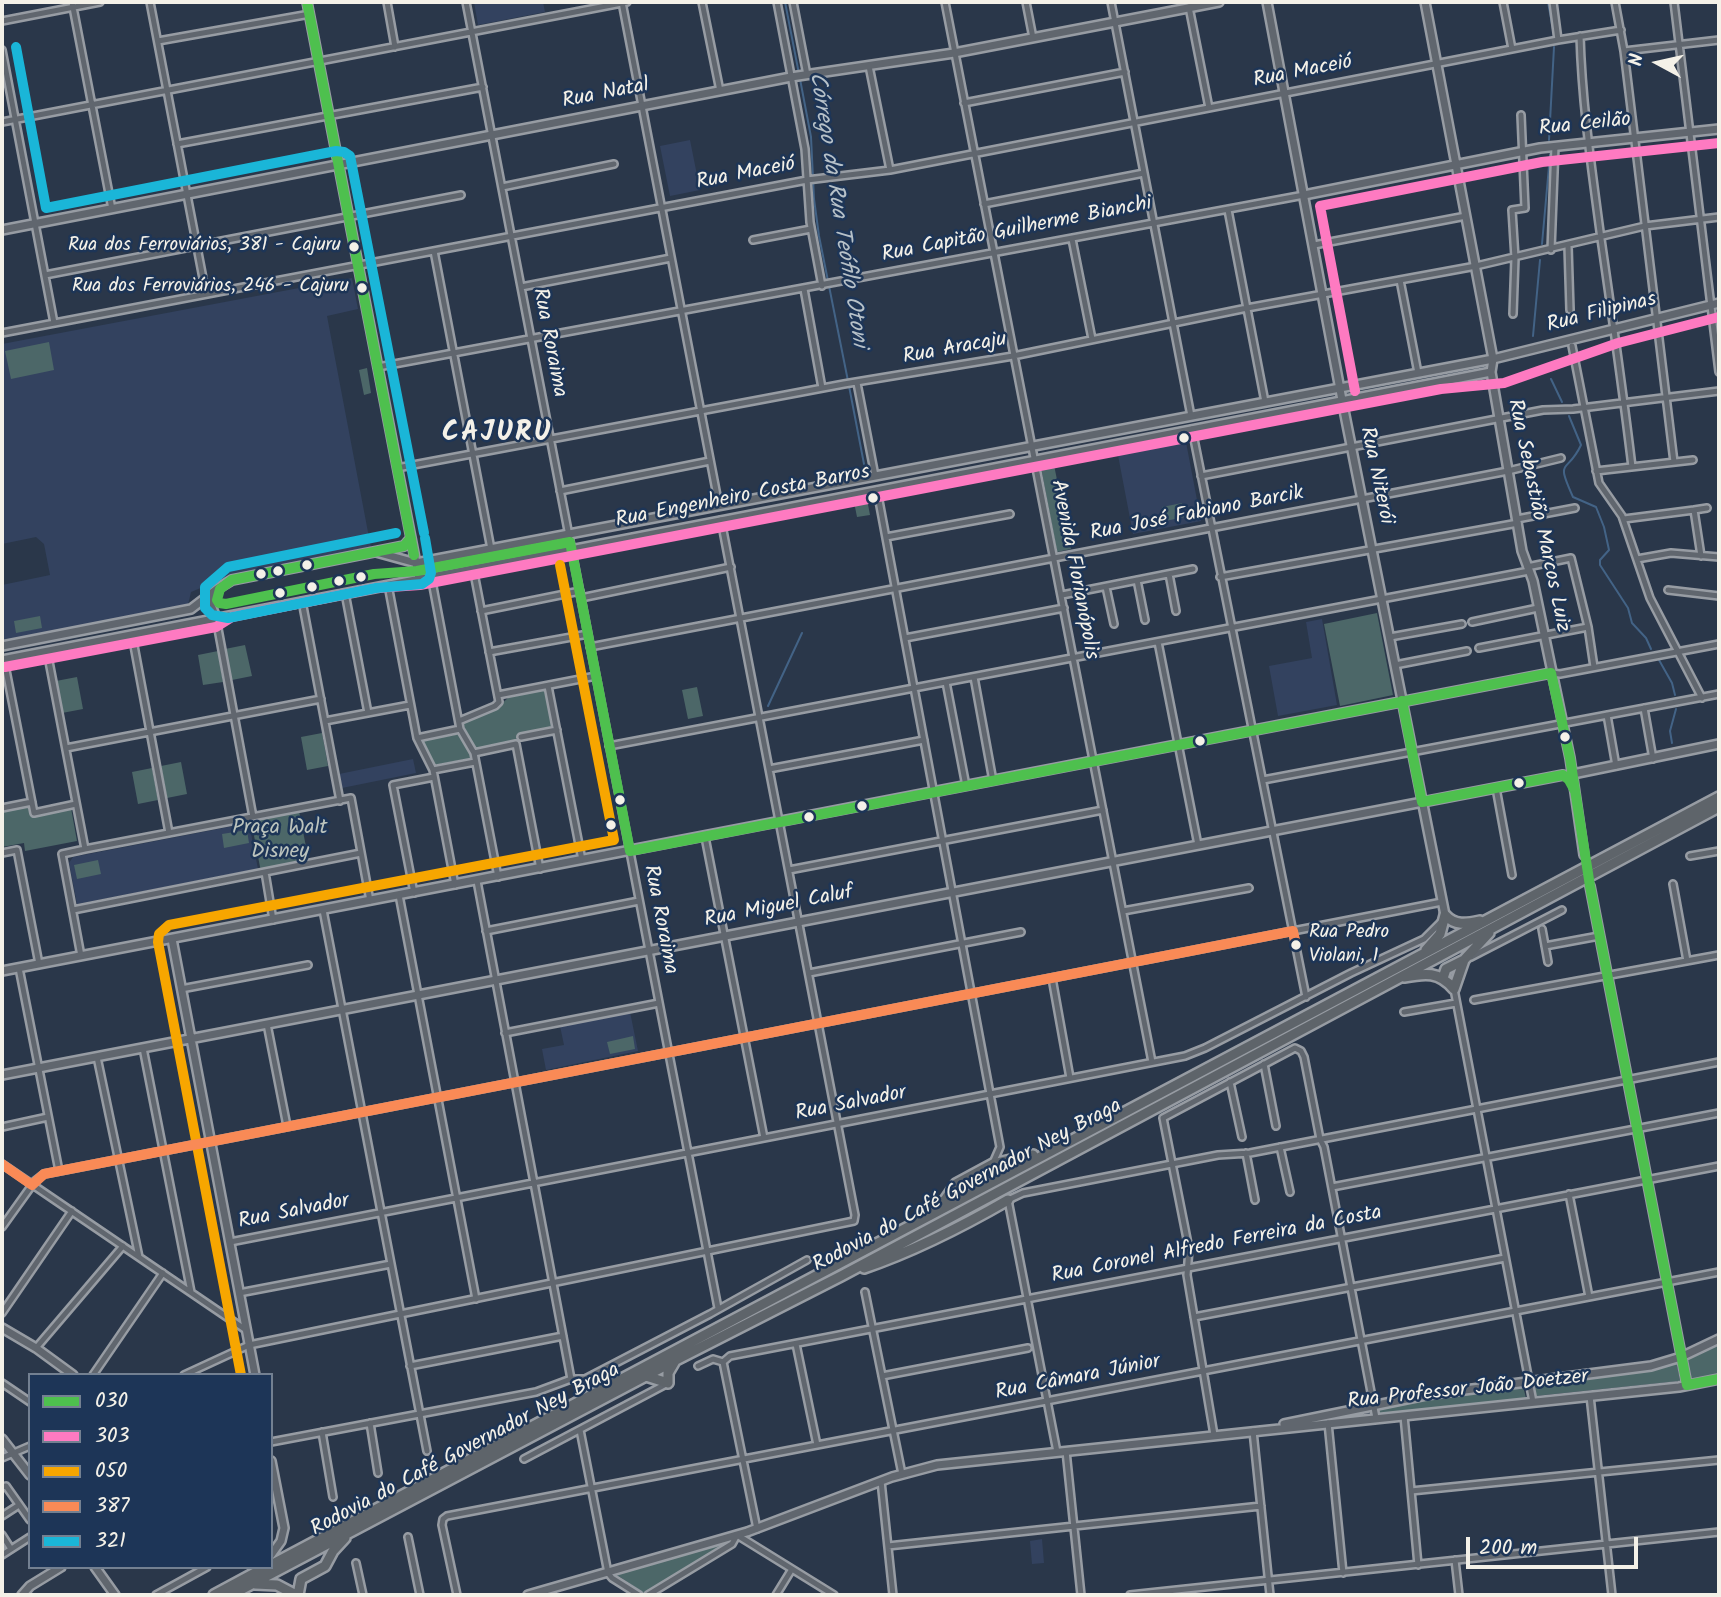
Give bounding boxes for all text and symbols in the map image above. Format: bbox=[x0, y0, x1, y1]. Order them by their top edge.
north arrow bbox=[1623, 28, 1693, 98]
street label: Rua Maceió bbox=[1251, 51, 1355, 95]
text: N bbox=[1622, 52, 1653, 68]
water label: Córrego da Rua Teófilo Otoni bbox=[801, 71, 871, 349]
street label: Rua Natal bbox=[560, 74, 652, 116]
street label: Rua Ceilão bbox=[1538, 109, 1632, 143]
street label: Rua Maceió bbox=[694, 153, 798, 197]
street label: Rua Capitão Guilherme Bianchi bbox=[880, 192, 1154, 270]
place label: Rua dos Ferroviários, 381 - Cajuru bbox=[68, 236, 341, 258]
marker: Rua dos Ferroviários, 381 - Cajuru bbox=[347, 240, 361, 254]
place label: Rua dos Ferroviários, 246 - Cajuru bbox=[72, 277, 349, 299]
marker: Rua dos Ferroviários, 246 - Cajuru bbox=[355, 281, 369, 295]
street label: Rua Roraima bbox=[525, 286, 571, 400]
street label: Rua Filipinas bbox=[1545, 288, 1659, 340]
street label: Rua Aracaju bbox=[901, 328, 1009, 372]
street label: Rua Sebastião Marcos Luiz bbox=[1500, 397, 1574, 635]
district label: CAJURU bbox=[442, 418, 552, 452]
street label: Rua Niterói bbox=[1352, 425, 1398, 527]
unlabelled marker bbox=[1177, 431, 1191, 445]
street label: Rua Engenheiro Costa Barros bbox=[614, 461, 872, 535]
street label: Avenida Florianópolis bbox=[1043, 478, 1103, 662]
street label: Rua José Fabiano Barcik bbox=[1088, 482, 1306, 548]
unlabelled marker bbox=[866, 491, 880, 505]
unlabelled marker bbox=[300, 558, 314, 572]
unlabelled marker bbox=[271, 564, 285, 578]
unlabelled marker bbox=[254, 567, 268, 581]
unlabelled marker bbox=[354, 570, 368, 584]
unlabelled marker bbox=[332, 574, 346, 588]
unlabelled marker bbox=[305, 580, 319, 594]
unlabelled marker bbox=[273, 586, 287, 600]
unlabelled marker bbox=[1558, 730, 1572, 744]
unlabelled marker bbox=[1193, 734, 1207, 748]
unlabelled marker bbox=[1512, 776, 1526, 790]
unlabelled marker bbox=[613, 793, 627, 807]
unlabelled marker bbox=[855, 799, 869, 813]
unlabelled marker bbox=[802, 810, 816, 824]
park label: Praça Walt Disney bbox=[232, 816, 328, 866]
unlabelled marker bbox=[604, 818, 618, 832]
street label: Rua Roraima bbox=[636, 863, 682, 977]
street label: Rua Miguel Caluf bbox=[703, 881, 855, 935]
place label: Rua Pedro Violani, 1 bbox=[1309, 923, 1389, 967]
marker: Rua Pedro Violani, 1 bbox=[1289, 938, 1303, 952]
street label: Rua Salvador bbox=[793, 1082, 909, 1128]
street label: Rodovia do Café Governador Ney Braga bbox=[809, 1095, 1127, 1279]
street label: Rua Salvador bbox=[236, 1190, 352, 1236]
street label: Rua Coronel Alfredo Ferreira da Costa bbox=[1050, 1202, 1384, 1290]
street label: Rua Câmara Júnior bbox=[993, 1351, 1163, 1407]
street label: Rodovia do Café Governador Ney Braga bbox=[307, 1359, 625, 1543]
street label: Rua Professor João Doetzer bbox=[1346, 1366, 1590, 1416]
legend bbox=[28, 1373, 273, 1569]
text: 030 bbox=[95, 1385, 128, 1418]
text: 303 bbox=[95, 1420, 129, 1453]
text: 050 bbox=[95, 1455, 127, 1488]
text: 387 bbox=[95, 1490, 129, 1523]
scale bar bbox=[1469, 1524, 1640, 1568]
text: 321 bbox=[95, 1525, 126, 1558]
text: 200 m bbox=[1479, 1532, 1537, 1565]

